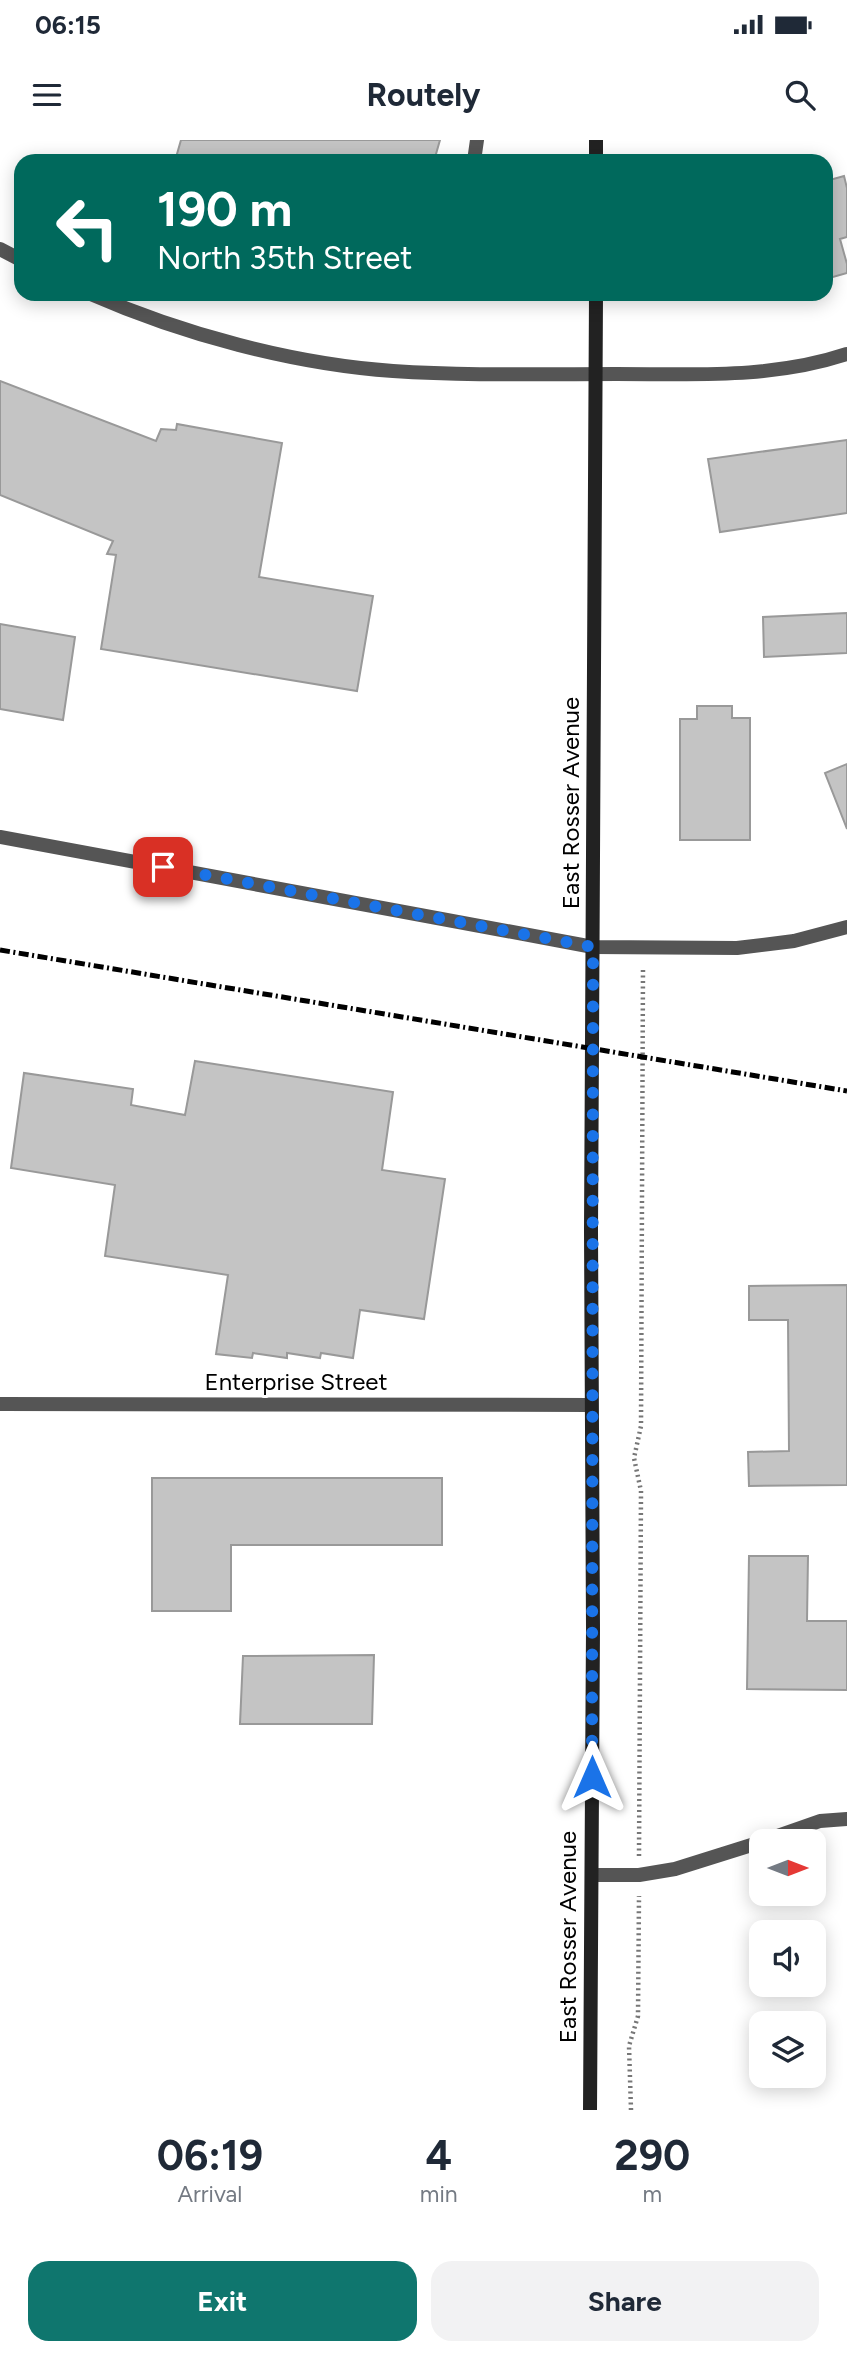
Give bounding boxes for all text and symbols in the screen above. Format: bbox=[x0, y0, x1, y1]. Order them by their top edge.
text: 06:15 bbox=[35, 9, 101, 41]
icon: menu bbox=[28, 76, 66, 114]
text: Routely bbox=[366, 76, 481, 114]
icon: search bbox=[781, 76, 819, 114]
text: 190 m bbox=[157, 179, 292, 238]
icon: left bbox=[42, 182, 133, 273]
text: North 35th Street bbox=[157, 239, 412, 277]
street label: East Rosser Avenue bbox=[556, 697, 585, 909]
pin bbox=[133, 837, 193, 897]
icon: arrive bbox=[144, 848, 182, 886]
street label: Enterprise Street bbox=[204, 1367, 388, 1396]
position arrow bbox=[555, 1740, 629, 1814]
north arrow bbox=[749, 1829, 826, 1906]
map controls bbox=[749, 1829, 826, 2088]
street label: East Rosser Avenue bbox=[553, 1831, 582, 2043]
button: sound bbox=[749, 1920, 826, 1997]
button: layers bbox=[749, 2011, 826, 2088]
text: 06:19 bbox=[157, 2130, 263, 2181]
text: 4 bbox=[425, 2130, 452, 2181]
text: 290 bbox=[614, 2130, 690, 2181]
text: Arrival bbox=[177, 2180, 242, 2208]
text: min bbox=[420, 2180, 458, 2208]
text: m bbox=[642, 2180, 662, 2208]
button: Exit bbox=[28, 2261, 417, 2341]
button: Share bbox=[431, 2261, 819, 2341]

